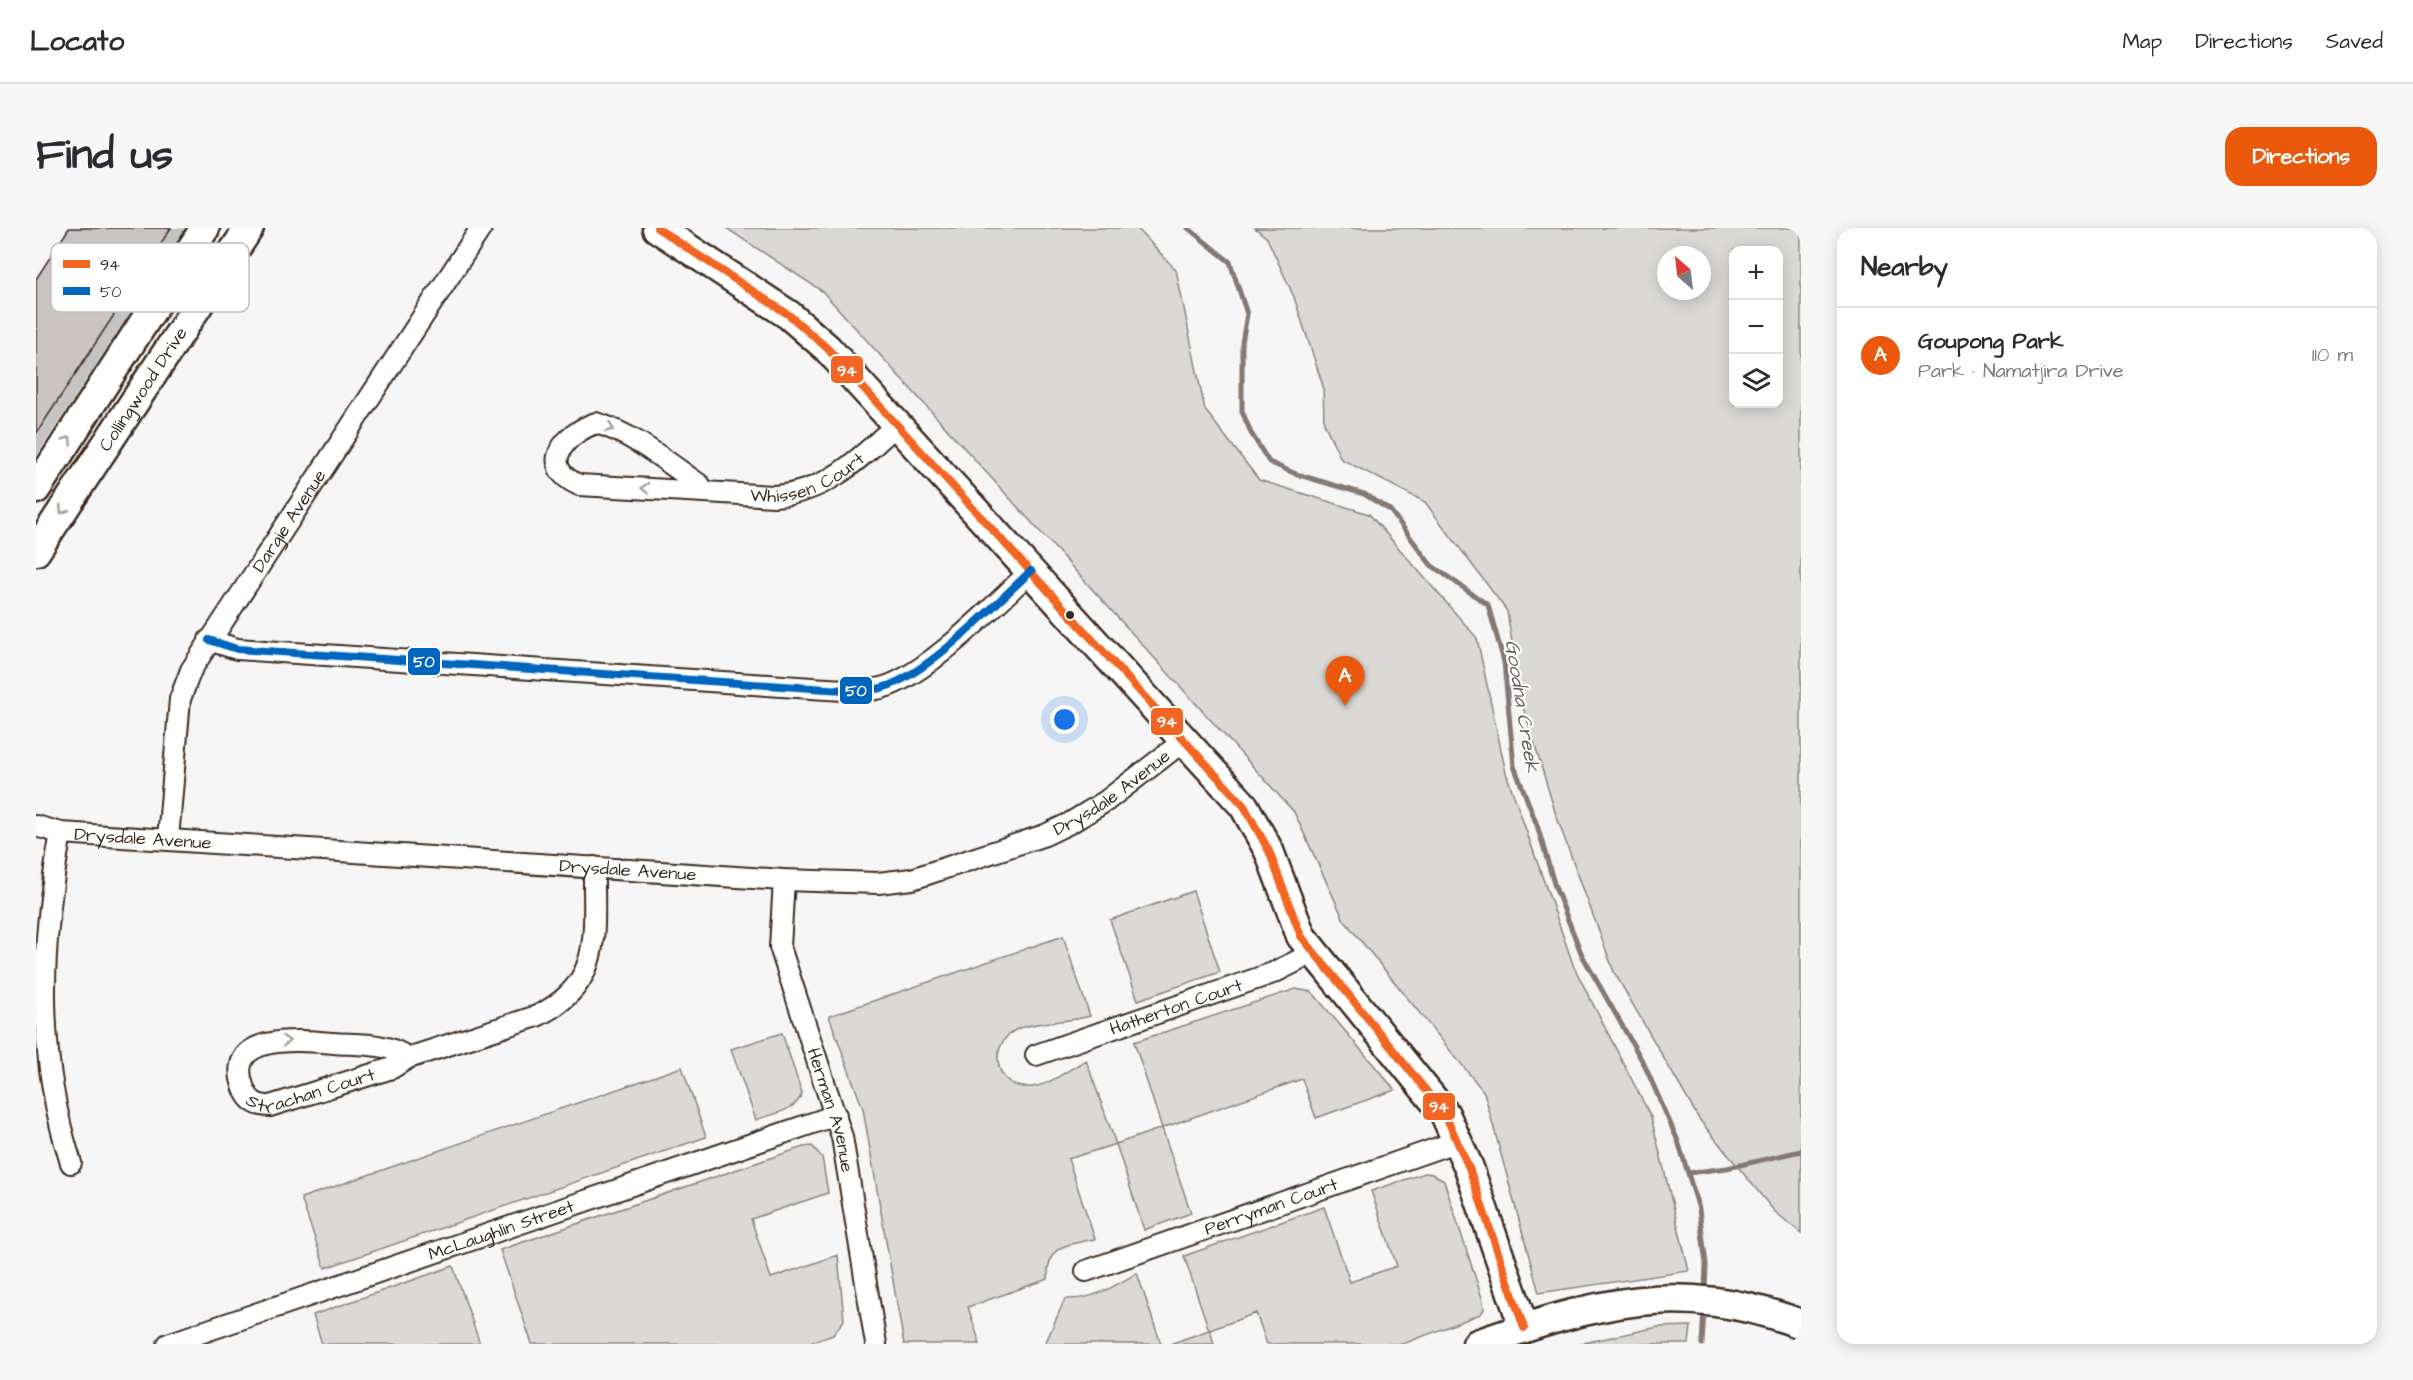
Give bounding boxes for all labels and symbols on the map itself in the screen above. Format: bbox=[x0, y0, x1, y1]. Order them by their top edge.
legend bbox=[51, 243, 249, 312]
north arrow bbox=[1657, 246, 1711, 300]
text: 94 bbox=[100, 254, 120, 276]
text: 50 bbox=[100, 281, 121, 303]
street label: Collingwood Drive bbox=[93, 322, 194, 456]
line badge: 94 bbox=[830, 355, 864, 384]
text: 94 bbox=[837, 360, 857, 382]
one-way arrow bbox=[604, 421, 615, 433]
one-way arrow bbox=[61, 436, 73, 446]
street label: Whissen Court bbox=[750, 446, 871, 509]
street label: Dargie Avenue bbox=[246, 465, 332, 577]
one-way arrow bbox=[640, 482, 649, 495]
one-way arrow bbox=[59, 503, 70, 514]
unlabelled marker bbox=[1064, 609, 1076, 621]
water label: Goodna Creek bbox=[1498, 638, 1546, 775]
line badge: 50 bbox=[407, 647, 441, 676]
text: 50 bbox=[413, 651, 435, 673]
pin: A bbox=[1326, 656, 1364, 706]
line badge: 50 bbox=[839, 676, 873, 705]
text: 50 bbox=[845, 680, 867, 702]
your location bbox=[1050, 705, 1079, 734]
line badge: 94 bbox=[1150, 707, 1184, 736]
text: 94 bbox=[1157, 711, 1177, 733]
street label: Drysdale Avenue bbox=[1049, 744, 1176, 842]
street label: Drysdale Avenue bbox=[74, 822, 212, 856]
street label: Drysdale Avenue bbox=[559, 853, 697, 887]
street label: Hatherton Court bbox=[1106, 972, 1246, 1042]
one-way arrow bbox=[282, 1035, 291, 1048]
street label: Herman Avenue bbox=[801, 1045, 860, 1174]
street label: Strachan Court bbox=[241, 1062, 379, 1120]
line badge: 94 bbox=[1422, 1092, 1456, 1121]
text: 94 bbox=[1429, 1096, 1449, 1118]
street label: Perryman Court bbox=[1201, 1172, 1342, 1242]
street label: McLaughlin Street bbox=[425, 1194, 578, 1267]

